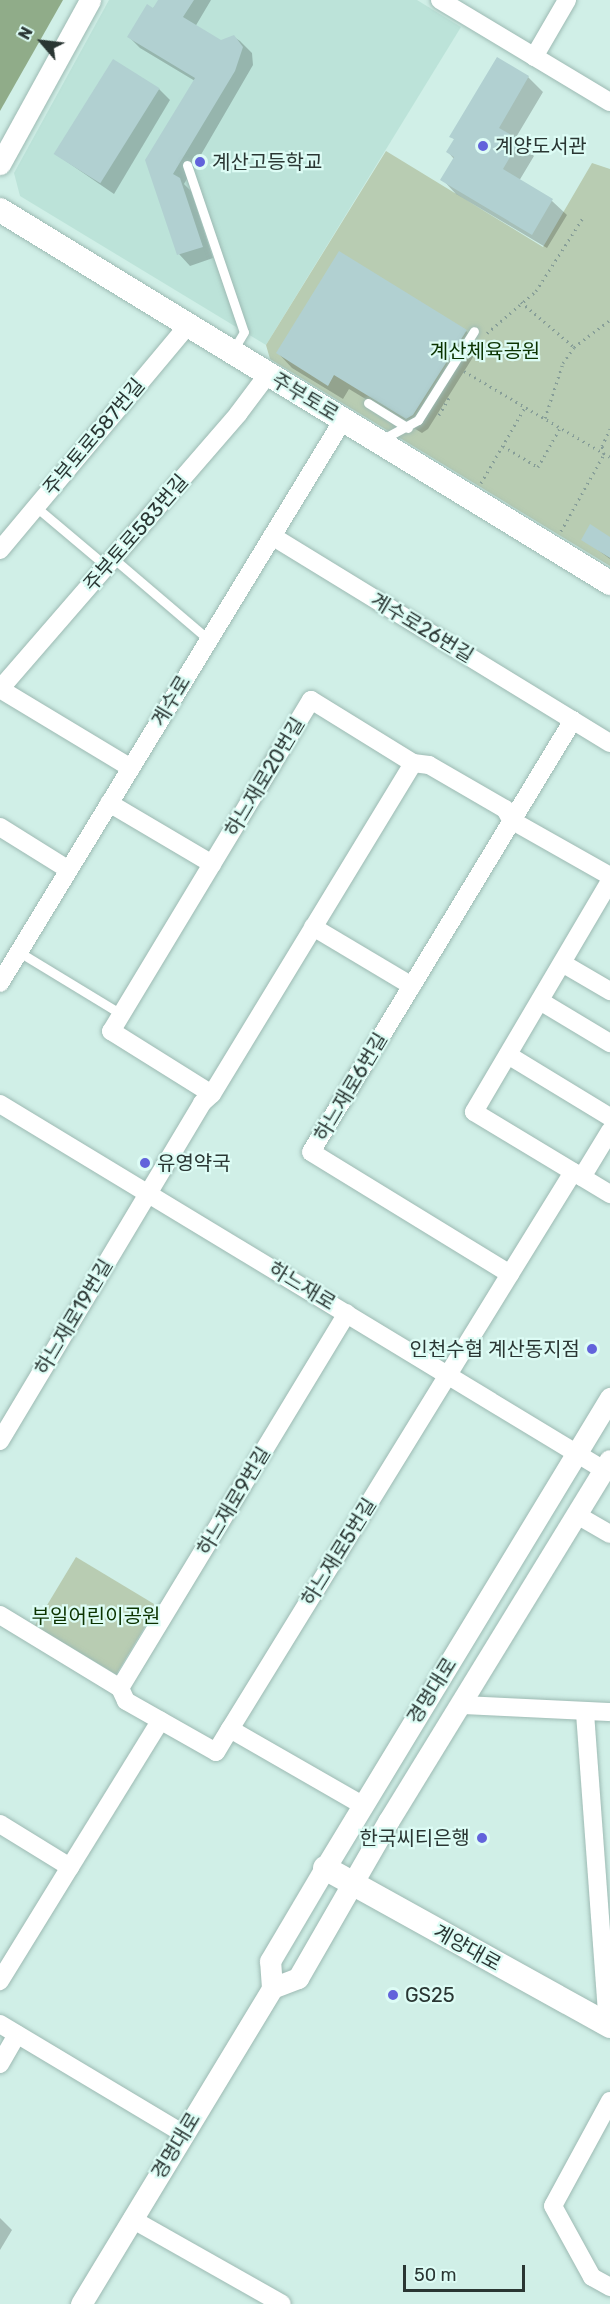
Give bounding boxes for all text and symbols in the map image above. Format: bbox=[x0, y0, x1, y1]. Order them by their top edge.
north arrow bbox=[12, 12, 72, 72]
text: N bbox=[15, 24, 37, 43]
place label: 계양도서관 bbox=[495, 134, 587, 158]
marker: 계양도서관 bbox=[476, 139, 490, 153]
place label: 계산고등학교 bbox=[212, 150, 322, 174]
marker: 계산고등학교 bbox=[193, 155, 207, 169]
park label: 계산체육공원 bbox=[430, 339, 540, 363]
street label: 주부토로 bbox=[267, 368, 343, 426]
street label: 주부토로587번길 bbox=[38, 374, 150, 500]
street label: 주부토로583번길 bbox=[79, 470, 193, 596]
street label: 계수로26번길 bbox=[366, 588, 478, 668]
street label: 계수로 bbox=[146, 671, 196, 731]
street label: 하느재로20번길 bbox=[220, 713, 310, 841]
street label: 하느재로6번길 bbox=[309, 1028, 393, 1146]
place label: 유영약국 bbox=[157, 1151, 231, 1175]
marker: 유영약국 bbox=[138, 1156, 152, 1170]
street label: 하느재로19번길 bbox=[30, 1255, 118, 1379]
street label: 하느재로 bbox=[264, 1257, 340, 1315]
place label: 인천수협 계산동지점 bbox=[410, 1337, 580, 1361]
marker: 인천수협 계산동지점 bbox=[585, 1342, 599, 1356]
street label: 하느재로9번길 bbox=[192, 1442, 276, 1560]
street label: 하느재로5번길 bbox=[296, 1494, 382, 1610]
park label: 부일어린이공원 bbox=[32, 1604, 160, 1628]
street label: 경명대로 bbox=[402, 1653, 462, 1729]
place label: 한국씨티은행 bbox=[360, 1826, 470, 1850]
marker: 한국씨티은행 bbox=[475, 1831, 489, 1845]
street label: 계양대로 bbox=[429, 1920, 505, 1976]
place label: GS25 bbox=[405, 1983, 455, 2007]
marker: GS25 bbox=[386, 1988, 400, 2002]
street label: 경명대로 bbox=[147, 2108, 205, 2184]
scale bar bbox=[406, 2253, 528, 2291]
text: 50 m bbox=[414, 2264, 457, 2286]

